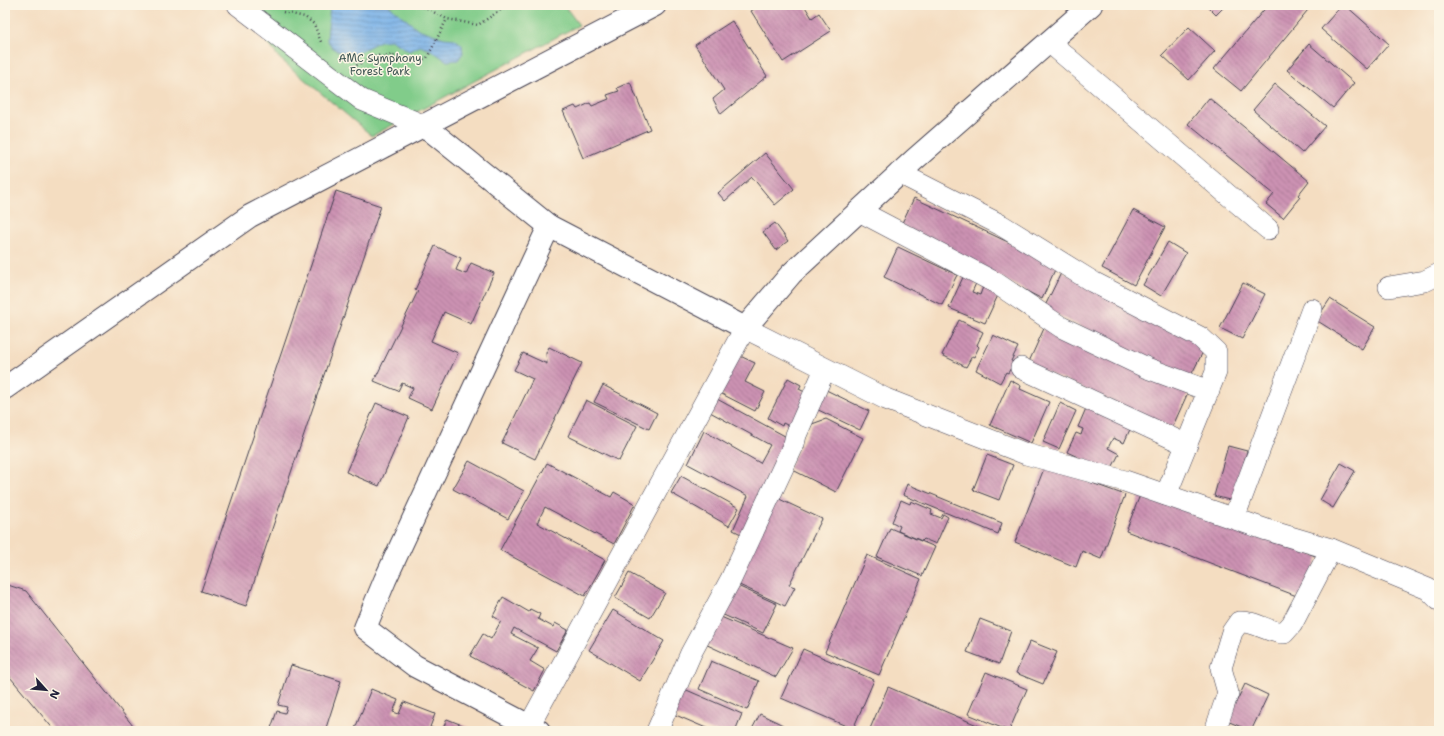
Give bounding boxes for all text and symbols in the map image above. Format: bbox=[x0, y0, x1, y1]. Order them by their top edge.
park label: AMC Symphony Forest Park bbox=[339, 51, 422, 79]
north arrow bbox=[26, 670, 66, 710]
text: N bbox=[46, 687, 63, 702]

